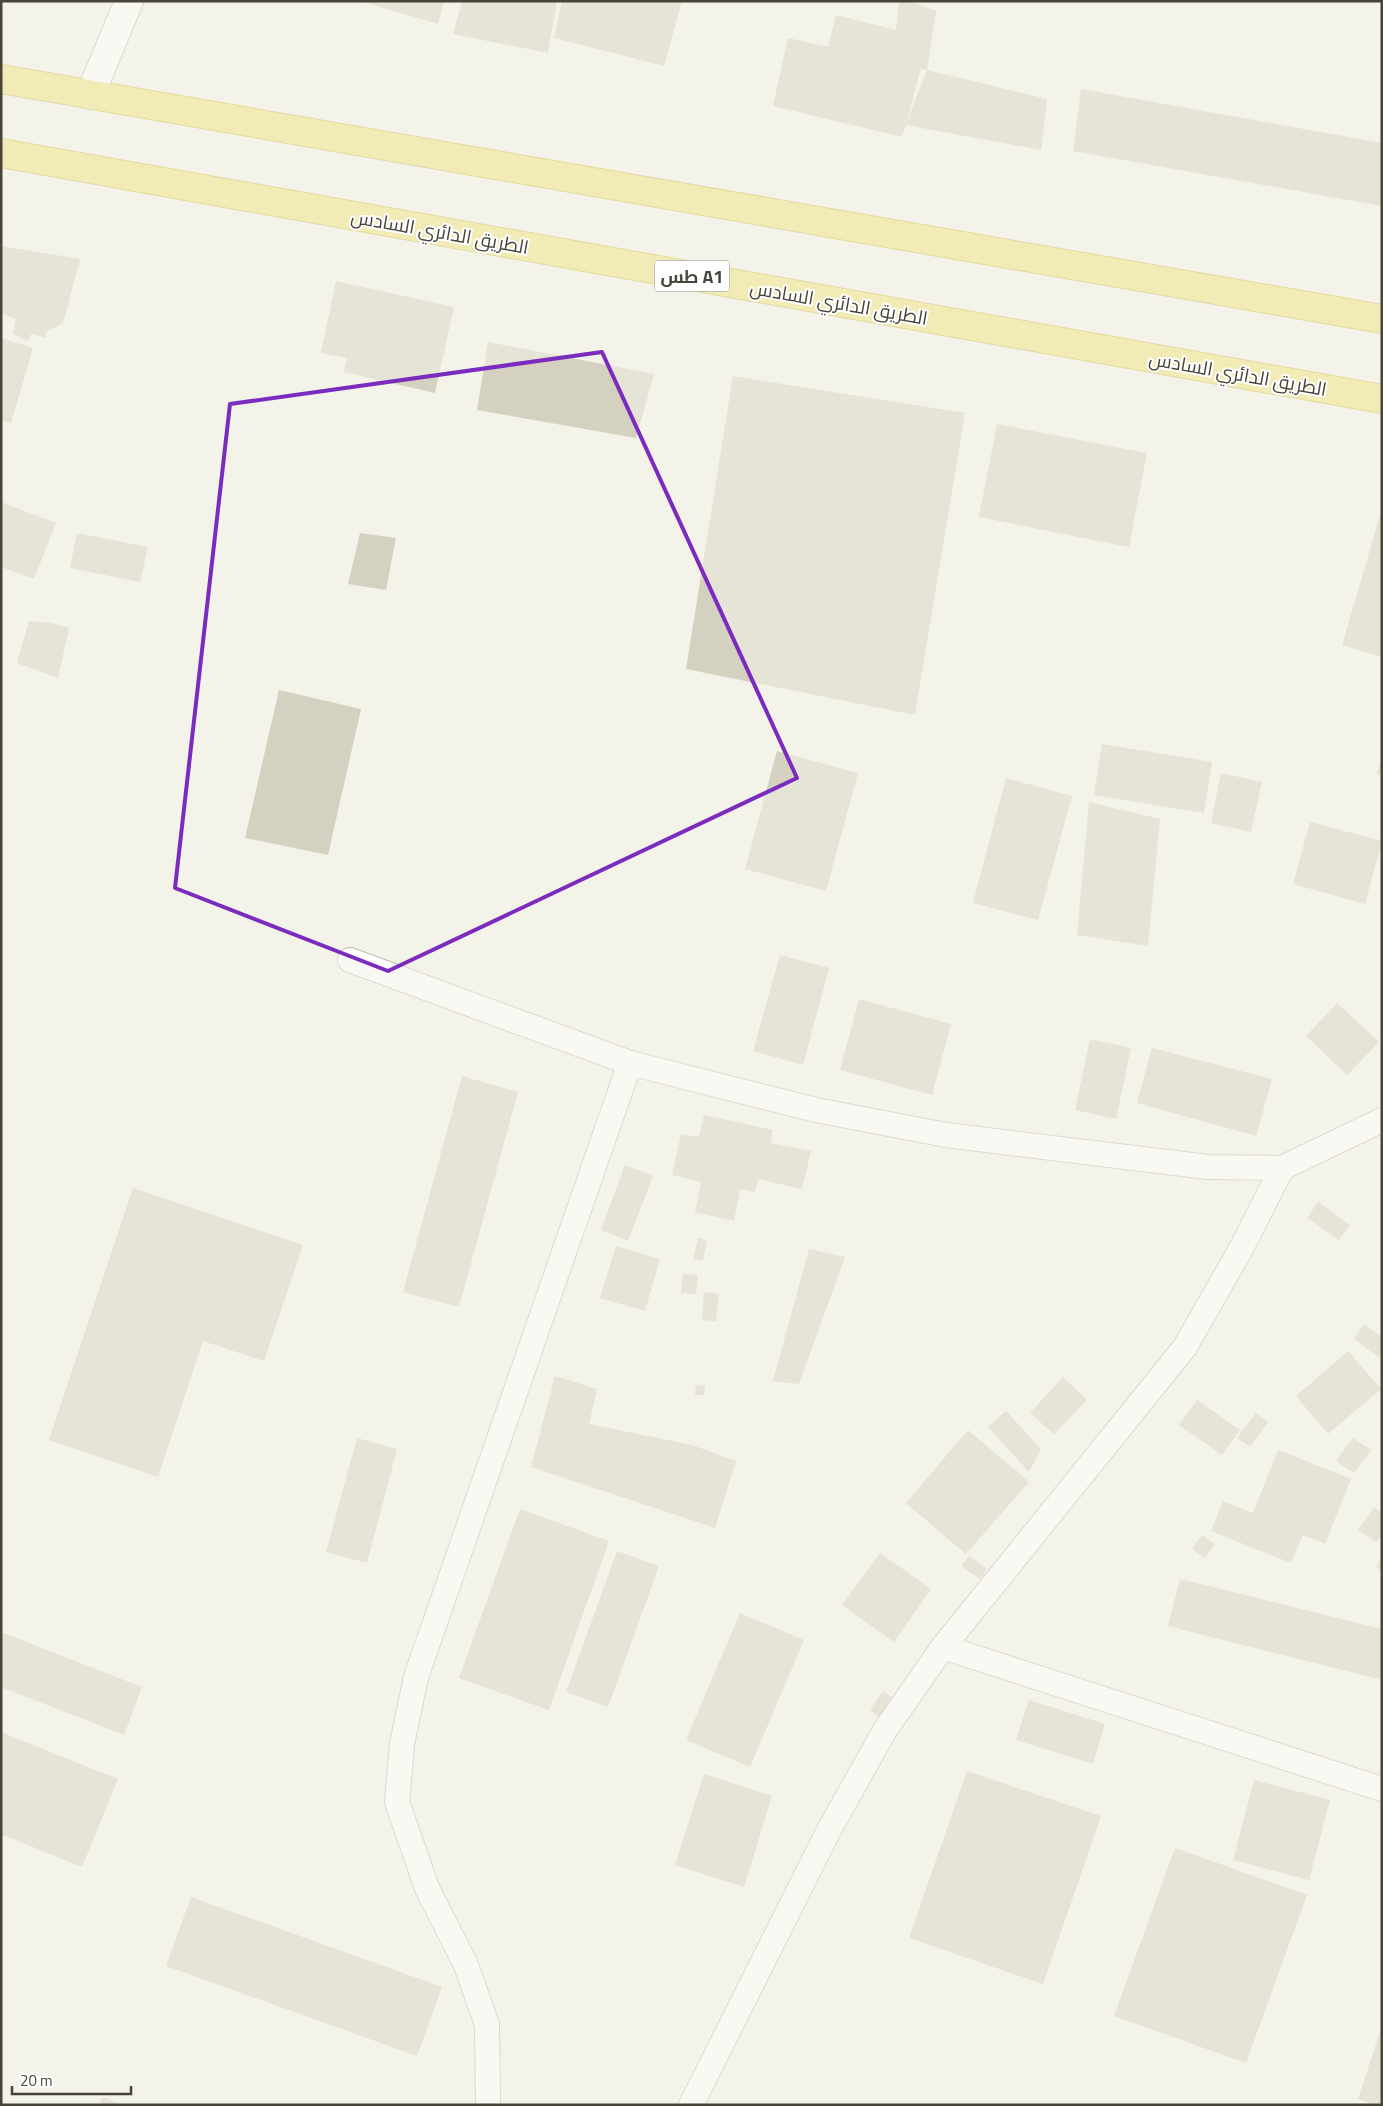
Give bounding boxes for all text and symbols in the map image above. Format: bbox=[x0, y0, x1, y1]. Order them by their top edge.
street label: الطريق الدائري السادس bbox=[349, 201, 531, 262]
road number: طس A1 bbox=[654, 260, 730, 292]
street label: الطريق الدائري السادس bbox=[748, 272, 930, 333]
street label: الطريق الدائري السادس bbox=[1147, 343, 1329, 404]
scale bar bbox=[12, 2064, 131, 2096]
text: 20 m bbox=[20, 2069, 53, 2092]

